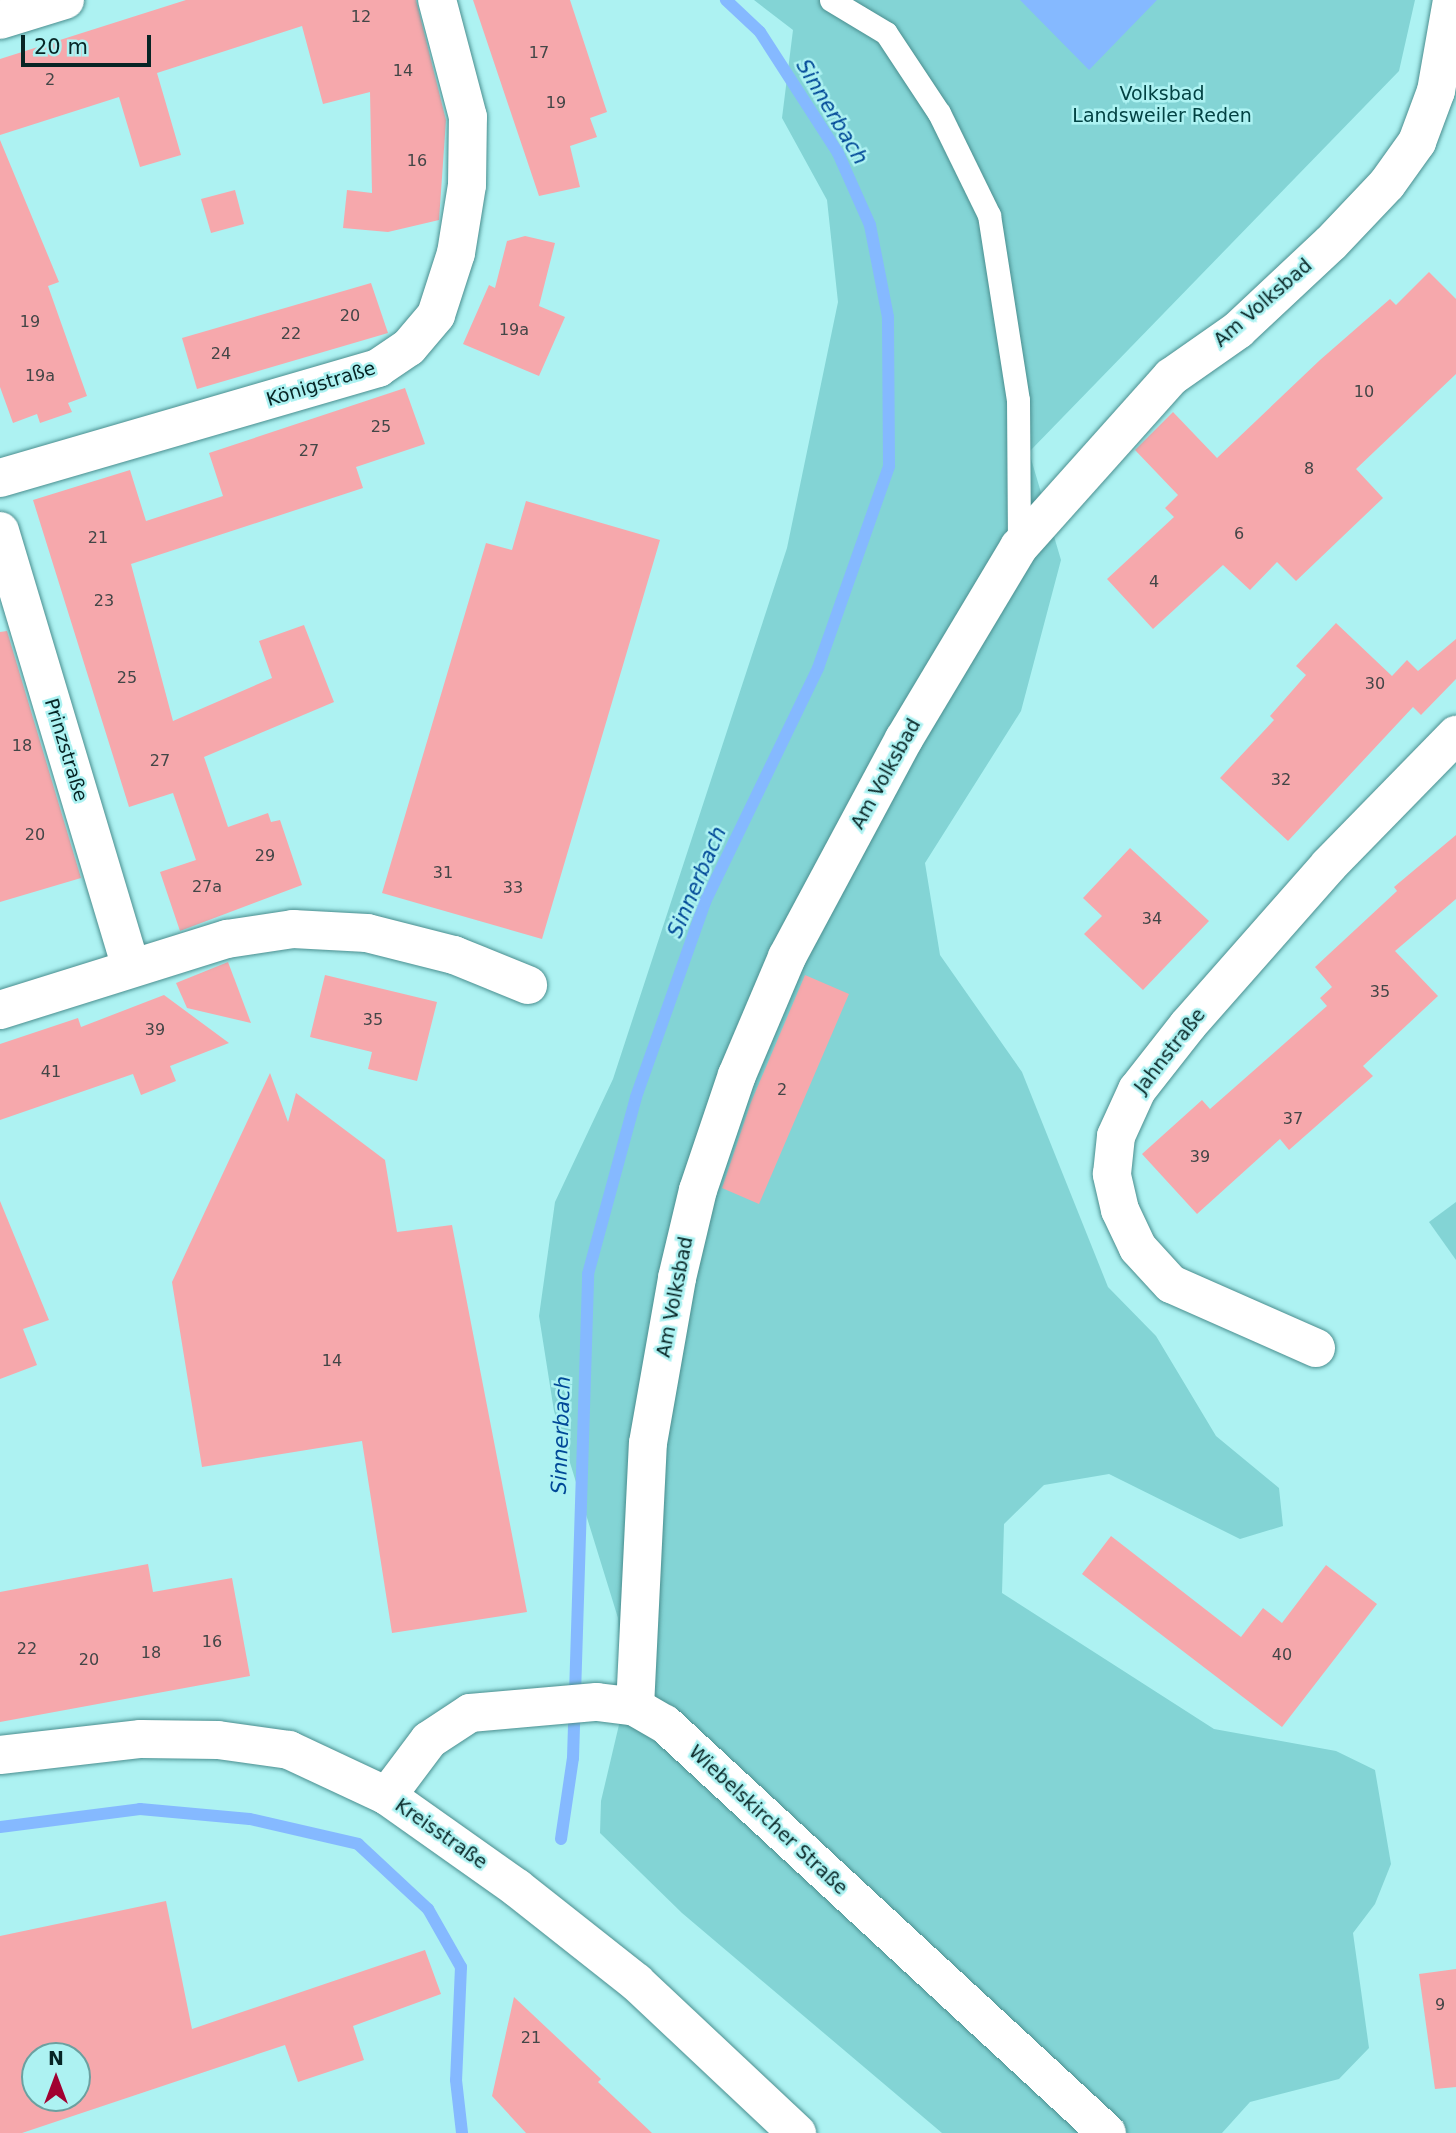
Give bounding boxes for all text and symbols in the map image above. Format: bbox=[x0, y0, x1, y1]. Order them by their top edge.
house number: 12 bbox=[351, 7, 371, 27]
scale bar bbox=[24, 21, 154, 65]
text: 20 m bbox=[34, 35, 88, 59]
house number: 17 bbox=[529, 43, 549, 63]
water label: Sinnerbach bbox=[791, 55, 873, 169]
house number: 14 bbox=[393, 61, 413, 81]
house number: 2 bbox=[45, 70, 55, 90]
park label: Volksbad Landsweiler Reden bbox=[1072, 83, 1252, 127]
house number: 19 bbox=[546, 93, 566, 113]
house number: 16 bbox=[407, 151, 427, 171]
street label: Am Volksbad bbox=[1209, 254, 1317, 352]
house number: 20 bbox=[340, 306, 360, 326]
house number: 19 bbox=[20, 312, 40, 332]
house number: 19a bbox=[499, 320, 529, 340]
house number: 22 bbox=[281, 324, 301, 344]
house number: 24 bbox=[211, 344, 231, 364]
street label: Königstraße bbox=[264, 357, 378, 411]
house number: 19a bbox=[25, 366, 55, 386]
house number: 10 bbox=[1354, 382, 1374, 402]
house number: 25 bbox=[371, 417, 391, 437]
house number: 27 bbox=[299, 441, 319, 461]
house number: 8 bbox=[1304, 459, 1314, 479]
house number: 6 bbox=[1234, 524, 1244, 544]
house number: 21 bbox=[88, 528, 108, 548]
house number: 4 bbox=[1149, 572, 1159, 592]
house number: 23 bbox=[94, 591, 114, 611]
house number: 25 bbox=[117, 668, 137, 688]
house number: 30 bbox=[1365, 674, 1385, 694]
street label: Prinzstraße bbox=[40, 696, 92, 804]
street label: Am Volksbad bbox=[846, 715, 926, 833]
house number: 18 bbox=[12, 736, 32, 756]
house number: 27 bbox=[150, 751, 170, 771]
house number: 32 bbox=[1271, 770, 1291, 790]
water label: Sinnerbach bbox=[662, 823, 732, 941]
house number: 20 bbox=[25, 825, 45, 845]
house number: 29 bbox=[255, 846, 275, 866]
house number: 31 bbox=[433, 863, 453, 883]
house number: 27a bbox=[192, 877, 222, 897]
house number: 33 bbox=[503, 878, 523, 898]
house number: 34 bbox=[1142, 909, 1162, 929]
house number: 35 bbox=[1370, 982, 1390, 1002]
street label: Jahnstraße bbox=[1130, 1004, 1210, 1098]
house number: 35 bbox=[363, 1010, 383, 1030]
house number: 39 bbox=[145, 1020, 165, 1040]
house number: 41 bbox=[41, 1062, 61, 1082]
house number: 2 bbox=[777, 1080, 787, 1100]
house number: 37 bbox=[1283, 1109, 1303, 1129]
house number: 39 bbox=[1190, 1147, 1210, 1167]
street label: Am Volksbad bbox=[652, 1235, 698, 1359]
house number: 14 bbox=[322, 1351, 342, 1371]
water label: Sinnerbach bbox=[546, 1375, 576, 1495]
house number: 16 bbox=[202, 1632, 222, 1652]
house number: 22 bbox=[17, 1639, 37, 1659]
house number: 18 bbox=[141, 1643, 161, 1663]
house number: 40 bbox=[1272, 1645, 1292, 1665]
house number: 20 bbox=[79, 1650, 99, 1670]
street label: Wiebelskircher Straße bbox=[684, 1741, 852, 1899]
street label: Kreisstraße bbox=[391, 1794, 491, 1874]
house number: 9 bbox=[1435, 1995, 1445, 2015]
house number: 21 bbox=[521, 2028, 541, 2048]
north arrow bbox=[21, 2042, 91, 2112]
text: N bbox=[48, 2047, 64, 2069]

